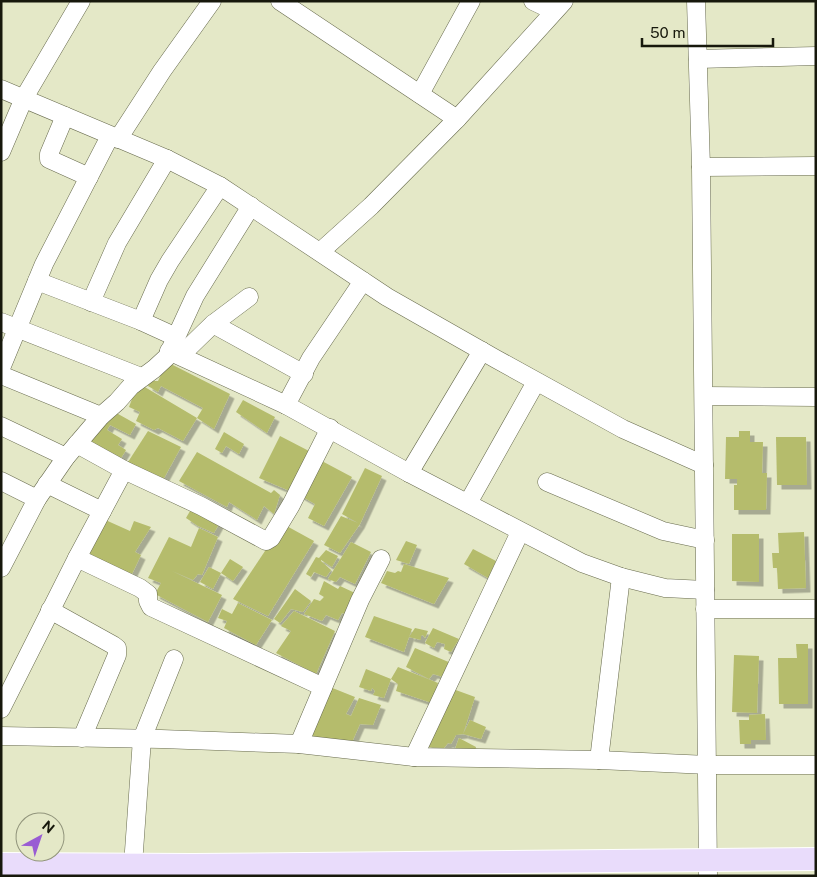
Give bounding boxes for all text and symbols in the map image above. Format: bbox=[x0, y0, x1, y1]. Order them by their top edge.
scale bar bbox=[642, 15, 773, 47]
text: 50 m bbox=[650, 24, 685, 41]
north arrow bbox=[15, 812, 65, 862]
text: N bbox=[39, 817, 58, 837]

